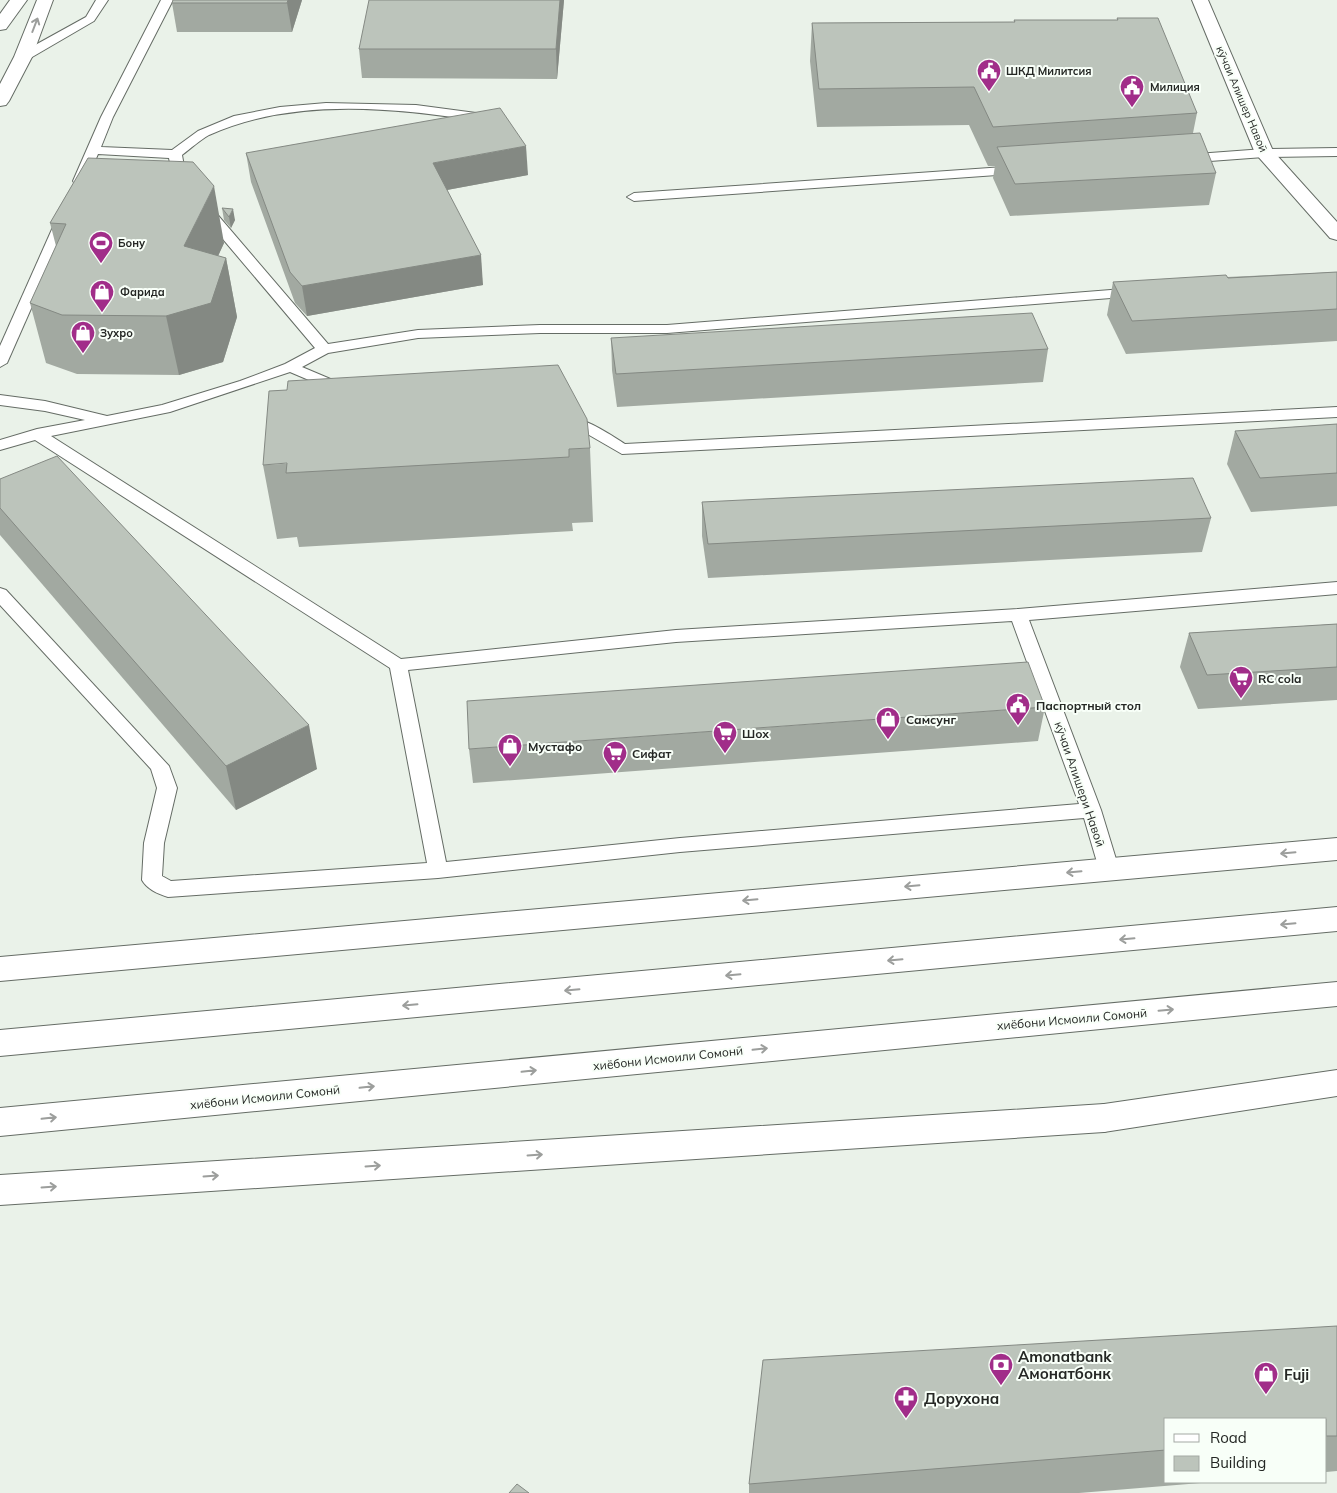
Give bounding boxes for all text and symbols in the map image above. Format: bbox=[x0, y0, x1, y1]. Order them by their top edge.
one-way arrow bbox=[31, 18, 40, 34]
street label: кӯчаи Алишер Навоӣ bbox=[1213, 44, 1271, 154]
public building icon: ШКД Милитсия bbox=[976, 58, 1002, 92]
place label: ШКД Милитсия bbox=[1006, 64, 1092, 78]
public building icon: Милиция bbox=[1119, 74, 1145, 108]
place label: Милиция bbox=[1150, 80, 1200, 94]
sports icon: Бону bbox=[88, 230, 114, 264]
place label: Бону bbox=[118, 236, 146, 250]
shop icon: Фарида bbox=[89, 279, 115, 313]
place label: Фарида bbox=[120, 285, 165, 299]
shop icon: Зухро bbox=[70, 320, 96, 354]
place label: Зухро bbox=[100, 326, 133, 340]
supermarket icon: RC cola bbox=[1228, 665, 1254, 699]
place label: RC cola bbox=[1258, 671, 1301, 686]
public building icon: Паспортный стол bbox=[1005, 692, 1031, 726]
place label: Паспортный стол bbox=[1036, 698, 1141, 713]
shop icon: Самсунг bbox=[875, 706, 901, 740]
place label: Самсунг bbox=[906, 712, 956, 727]
street label: кӯчаи Алишери Навоӣ bbox=[1051, 719, 1109, 849]
supermarket icon: Шох bbox=[712, 720, 738, 754]
place label: Шох bbox=[742, 726, 769, 741]
shop icon: Мустафо bbox=[497, 733, 523, 767]
place label: Мустафо bbox=[528, 739, 582, 754]
supermarket icon: Сифат bbox=[602, 740, 628, 774]
place label: Сифат bbox=[632, 746, 672, 761]
one-way arrow bbox=[1281, 849, 1297, 858]
one-way arrow bbox=[1066, 867, 1082, 876]
one-way arrow bbox=[905, 881, 921, 890]
one-way arrow bbox=[743, 896, 759, 905]
one-way arrow bbox=[1281, 919, 1297, 929]
one-way arrow bbox=[1119, 934, 1135, 943]
one-way arrow bbox=[888, 955, 904, 965]
one-way arrow bbox=[726, 970, 742, 980]
one-way arrow bbox=[564, 985, 580, 995]
one-way arrow bbox=[402, 1000, 418, 1010]
street label: хиёбони Исмоили Сомонӣ bbox=[996, 1005, 1148, 1033]
one-way arrow bbox=[1158, 1005, 1174, 1015]
street label: хиёбони Исмоили Сомонӣ bbox=[592, 1043, 744, 1073]
one-way arrow bbox=[752, 1044, 768, 1054]
one-way arrow bbox=[520, 1066, 536, 1076]
street label: хиёбони Исмоили Сомонӣ bbox=[189, 1082, 341, 1112]
one-way arrow bbox=[359, 1082, 375, 1092]
one-way arrow bbox=[40, 1113, 56, 1123]
one-way arrow bbox=[527, 1150, 543, 1160]
one-way arrow bbox=[365, 1161, 381, 1170]
one-way arrow bbox=[203, 1172, 219, 1181]
one-way arrow bbox=[40, 1182, 56, 1191]
place label: Amonatbank Амонатбонк bbox=[1018, 1347, 1112, 1383]
bank icon: Amonatbank Амонатбонк bbox=[988, 1352, 1014, 1386]
shop icon: Fuji bbox=[1253, 1361, 1279, 1395]
place label: Fuji bbox=[1284, 1365, 1309, 1384]
pharmacy icon: Дорухона bbox=[893, 1385, 919, 1419]
place label: Дорухона bbox=[924, 1389, 999, 1408]
legend bbox=[1164, 1418, 1327, 1483]
text: Road bbox=[1210, 1428, 1247, 1447]
text: Building bbox=[1210, 1453, 1266, 1472]

